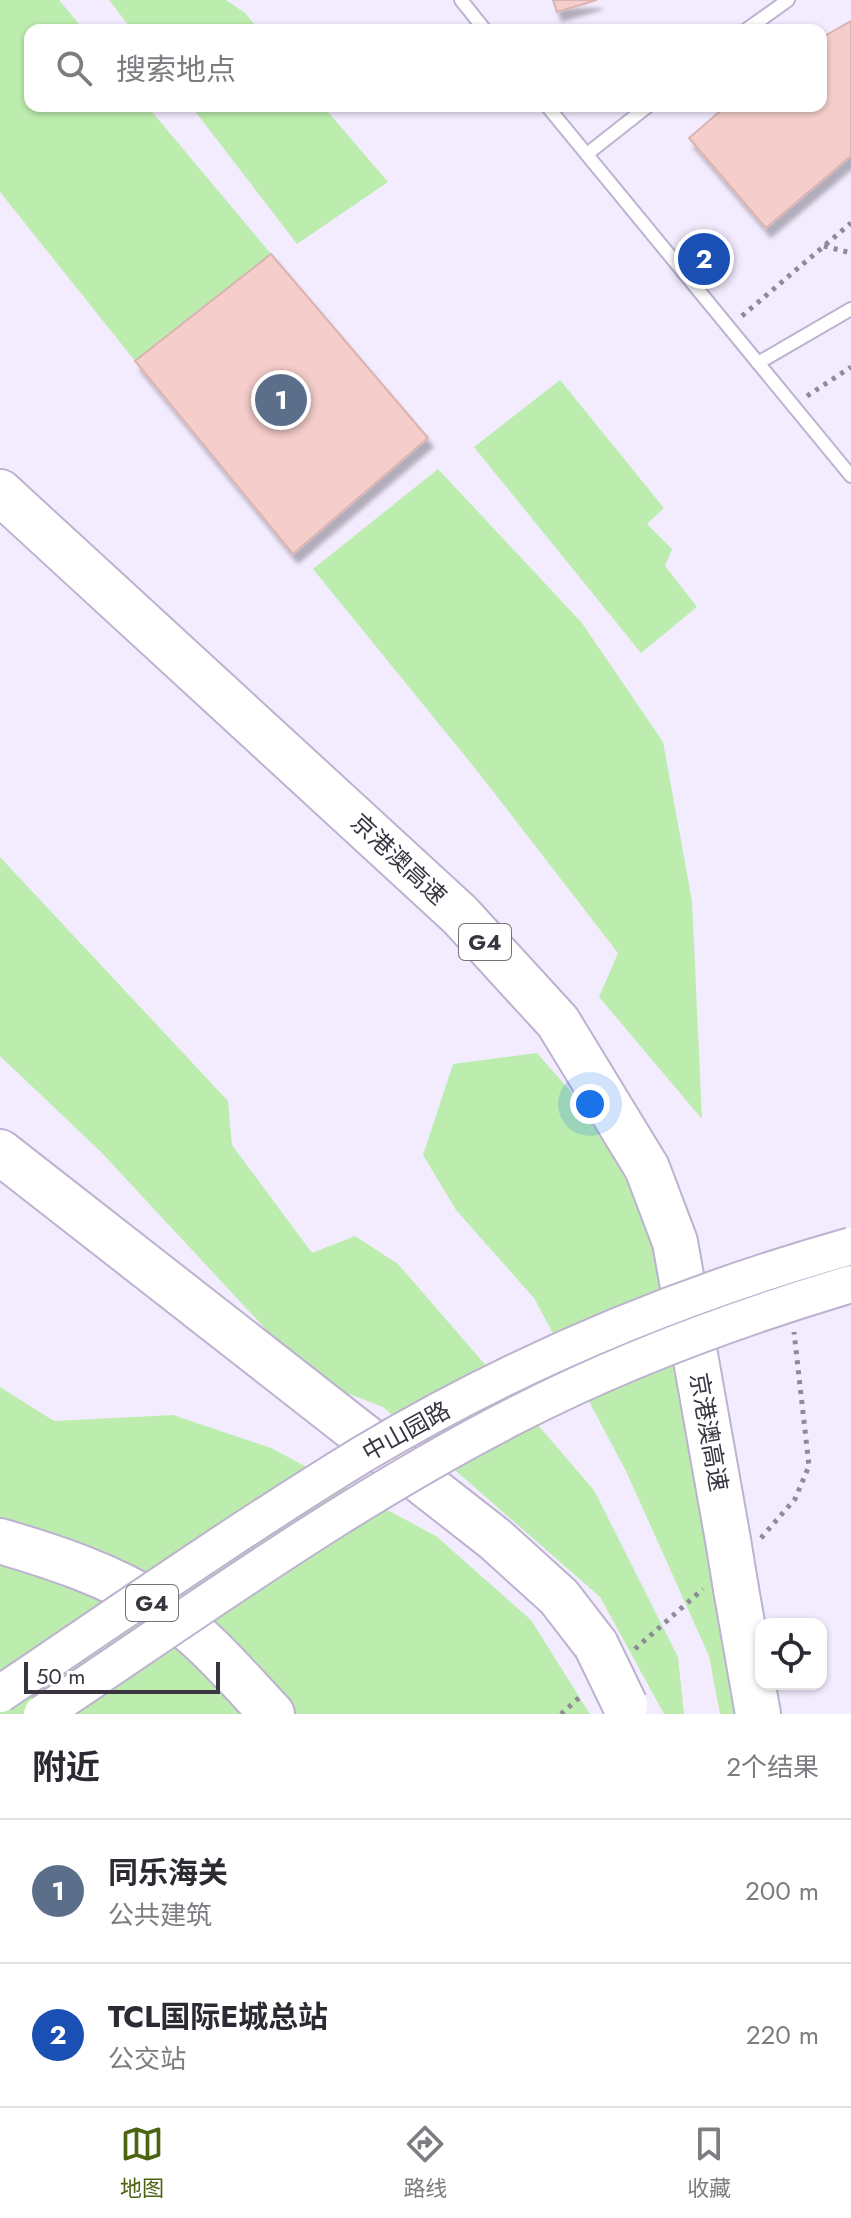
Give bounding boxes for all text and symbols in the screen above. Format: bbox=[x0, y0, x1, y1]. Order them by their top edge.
search box bbox=[24, 24, 827, 112]
icon: search bbox=[52, 46, 96, 90]
text: 搜索地点 bbox=[116, 48, 236, 91]
pin: 2 bbox=[678, 229, 730, 289]
pin: 1 bbox=[255, 370, 307, 430]
street label: 京港澳高速 bbox=[343, 805, 455, 913]
road number: G4 bbox=[459, 924, 511, 960]
your location bbox=[570, 1084, 610, 1124]
street label: 京港澳高速 bbox=[681, 1370, 737, 1494]
street label: 中山园路 bbox=[356, 1392, 456, 1470]
road number: G4 bbox=[126, 1585, 178, 1621]
map controls bbox=[755, 1618, 827, 1690]
button: locate bbox=[755, 1618, 827, 1690]
scale bar bbox=[24, 1658, 220, 1694]
text: 50 m bbox=[36, 1660, 85, 1692]
text: 附近 bbox=[32, 1743, 100, 1792]
text: 2个结果 bbox=[726, 1748, 819, 1786]
text: 同乐海关 bbox=[108, 1851, 228, 1894]
text: 1 bbox=[51, 1872, 65, 1910]
text: 200 m bbox=[745, 1872, 819, 1910]
text: 公共建筑 bbox=[108, 1896, 212, 1934]
text: TCL国际E城总站 bbox=[108, 1995, 328, 2038]
text: 2 bbox=[49, 2016, 67, 2054]
text: 220 m bbox=[746, 2016, 819, 2054]
text: 公交站 bbox=[108, 2040, 186, 2078]
tab: 地图 bbox=[120, 2122, 164, 2204]
tab: 路线 bbox=[403, 2122, 447, 2204]
tab: 收藏 bbox=[687, 2122, 731, 2204]

